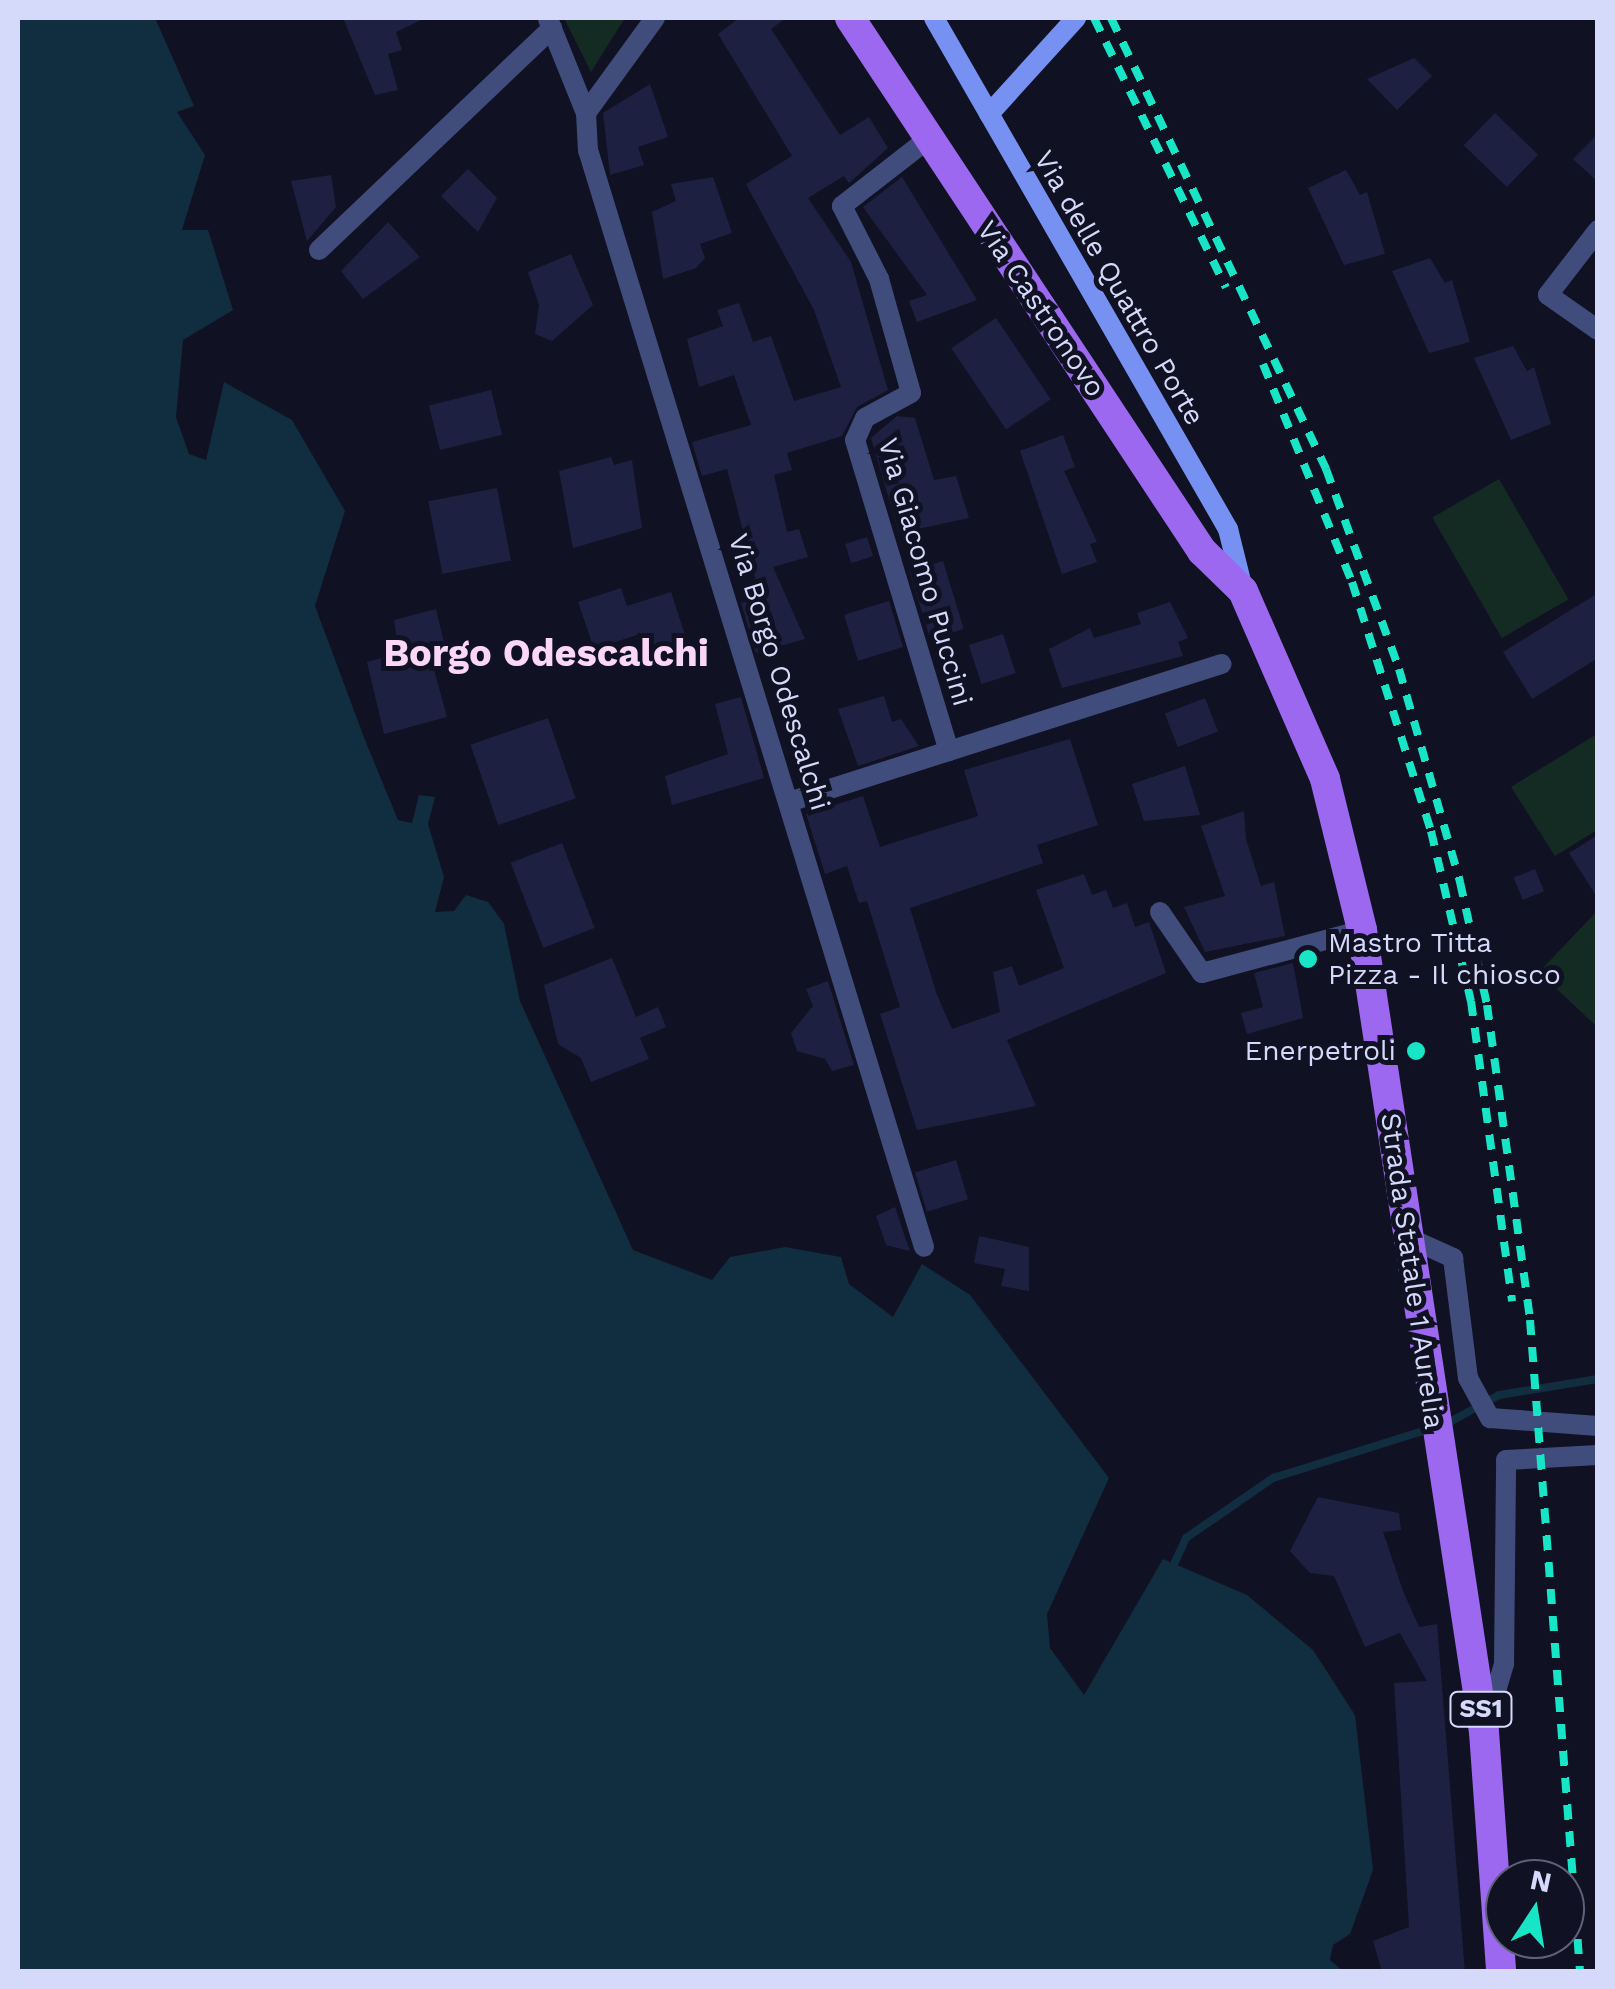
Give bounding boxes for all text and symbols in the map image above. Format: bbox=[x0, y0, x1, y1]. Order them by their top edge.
street label: Via delle Quattro Porte bbox=[1026, 144, 1212, 432]
street label: Via Castronovo bbox=[970, 214, 1112, 404]
street label: Via Giacomo Puccini bbox=[871, 434, 979, 710]
street label: Via Borgo Odescalchi bbox=[721, 529, 837, 815]
district label: Borgo Odescalchi bbox=[383, 631, 709, 677]
place label: Mastro Titta Pizza - Il chiosco bbox=[1328, 926, 1562, 992]
marker: Mastro Titta Pizza - Il chiosco bbox=[1297, 948, 1319, 970]
place label: Enerpetroli bbox=[1244, 1034, 1396, 1068]
marker: Enerpetroli bbox=[1405, 1040, 1427, 1062]
street label: Strada Statale 1 Aurelia bbox=[1373, 1110, 1451, 1432]
road number: SS1 bbox=[1448, 1689, 1514, 1729]
north arrow bbox=[1485, 1859, 1585, 1959]
text: N bbox=[1527, 1863, 1555, 1899]

